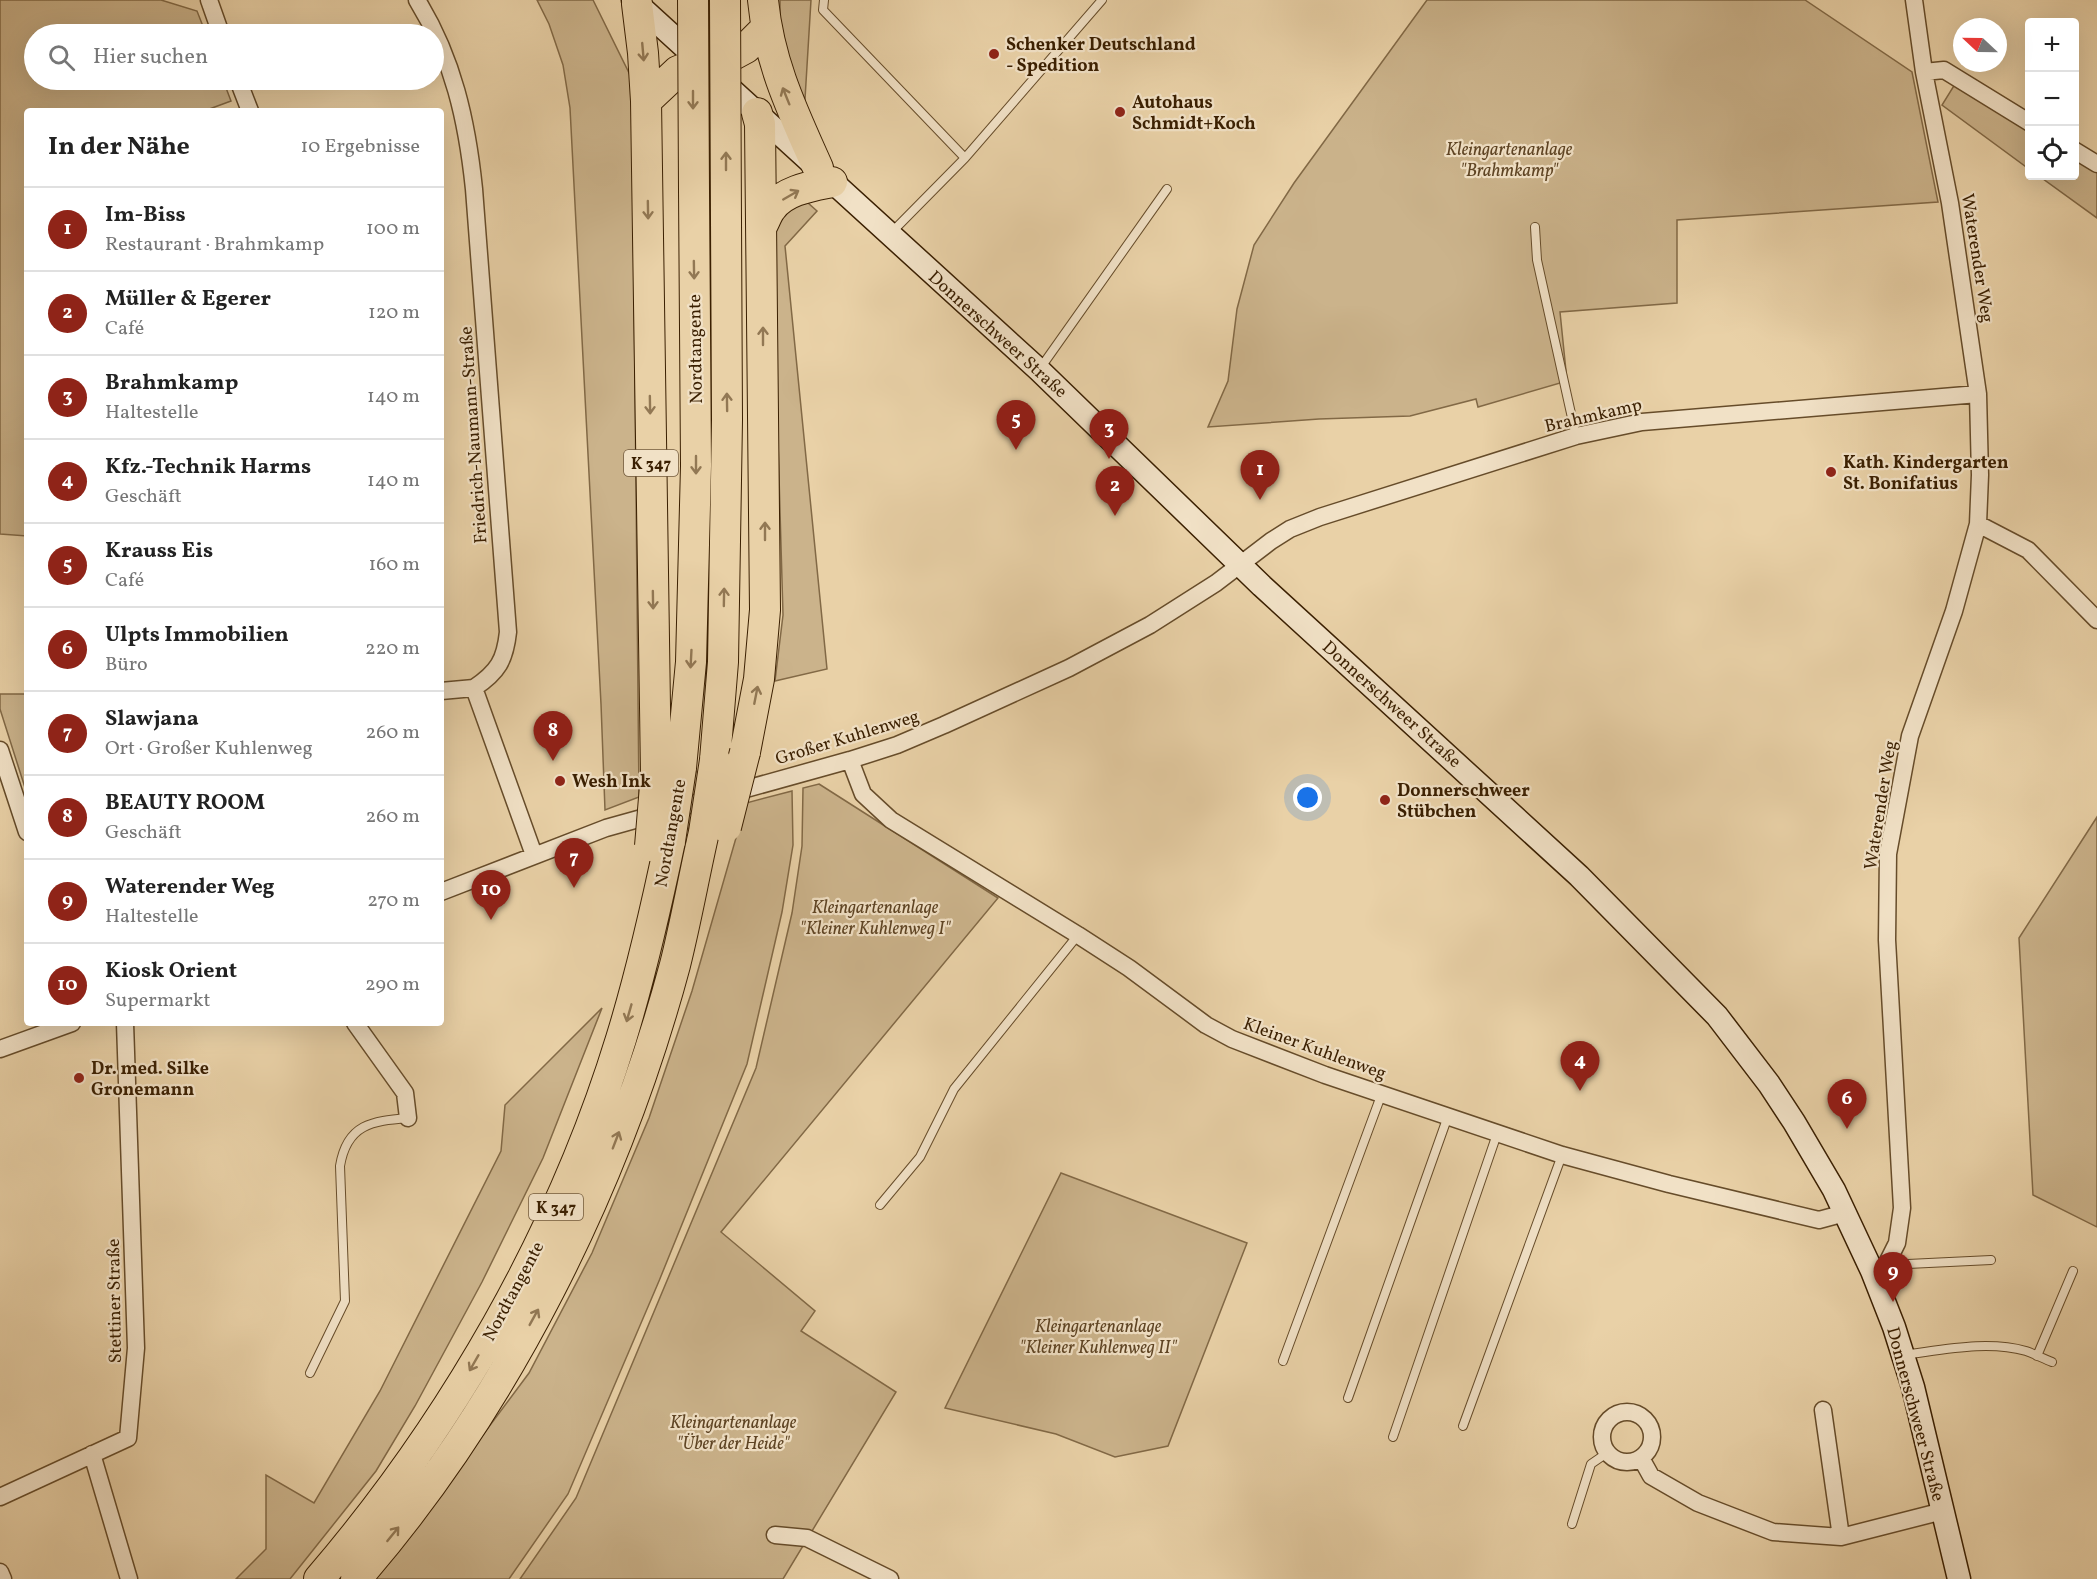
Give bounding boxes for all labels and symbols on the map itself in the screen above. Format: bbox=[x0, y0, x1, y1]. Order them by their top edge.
north arrow bbox=[1953, 18, 2007, 72]
place label: Schenker Deutschland - Spedition bbox=[1006, 33, 1196, 79]
one-way arrow bbox=[638, 42, 649, 62]
marker: Schenker Deutschland - Spedition bbox=[987, 47, 1001, 61]
one-way arrow bbox=[780, 87, 791, 106]
one-way arrow bbox=[687, 90, 699, 110]
place label: Autohaus Schmidt+Koch bbox=[1132, 91, 1256, 137]
marker: Autohaus Schmidt+Koch bbox=[1113, 105, 1127, 119]
park label: Kleingartenanlage "Brahmkamp" bbox=[1446, 138, 1573, 184]
one-way arrow bbox=[720, 152, 732, 172]
one-way arrow bbox=[782, 188, 799, 200]
street label: Waterender Weg bbox=[1954, 192, 1999, 325]
one-way arrow bbox=[642, 200, 653, 220]
one-way arrow bbox=[688, 259, 700, 279]
street label: Donnerschweer Straße bbox=[922, 266, 1072, 404]
street label: Nordtangente bbox=[683, 294, 710, 404]
street label: Friedrich-Naumann-Straße bbox=[454, 325, 495, 544]
one-way arrow bbox=[757, 326, 769, 346]
one-way arrow bbox=[721, 392, 733, 412]
street label: Brahmkamp bbox=[1542, 393, 1645, 440]
one-way arrow bbox=[645, 394, 656, 414]
pin: 5 bbox=[996, 400, 1036, 450]
pin: 3 bbox=[1090, 410, 1128, 459]
road number: K 347 bbox=[624, 450, 678, 476]
pin: 1 bbox=[1240, 450, 1280, 500]
place label: Kath. Kindergarten St. Bonifatius bbox=[1843, 451, 2009, 497]
one-way arrow bbox=[690, 454, 702, 474]
marker: Kath. Kindergarten St. Bonifatius bbox=[1824, 465, 1838, 479]
pin: 2 bbox=[1096, 466, 1134, 516]
one-way arrow bbox=[759, 521, 771, 541]
one-way arrow bbox=[718, 587, 730, 607]
one-way arrow bbox=[647, 589, 659, 609]
street label: Donnerschweer Straße bbox=[1316, 636, 1466, 774]
one-way arrow bbox=[685, 649, 696, 669]
one-way arrow bbox=[751, 686, 762, 705]
street label: Großer Kuhlenweg bbox=[772, 705, 922, 772]
pin: 8 bbox=[534, 712, 572, 761]
street label: Waterender Weg bbox=[1859, 739, 1904, 872]
place label: Wesh Ink bbox=[572, 770, 651, 795]
marker: Wesh Ink bbox=[553, 774, 567, 788]
street label: Nordtangente bbox=[650, 777, 693, 890]
place label: Donnerschweer Stübchen bbox=[1397, 779, 1530, 825]
your location bbox=[1293, 783, 1322, 812]
marker: Donnerschweer Stübchen bbox=[1378, 793, 1392, 807]
pin: 7 bbox=[554, 838, 594, 888]
pin: 10 bbox=[472, 870, 510, 920]
park label: Kleingartenanlage "Kleiner Kuhlenweg I" bbox=[799, 896, 952, 942]
one-way arrow bbox=[623, 1003, 634, 1022]
street label: Kleiner Kuhlenweg bbox=[1240, 1012, 1389, 1087]
pin: 4 bbox=[1560, 1042, 1600, 1091]
place label: Dr. med. Silke Gronemann bbox=[91, 1057, 209, 1103]
marker: Dr. med. Silke Gronemann bbox=[72, 1071, 86, 1085]
pin: 6 bbox=[1828, 1080, 1866, 1129]
one-way arrow bbox=[611, 1132, 622, 1150]
road number: K 347 bbox=[529, 1194, 583, 1220]
street label: Nordtangente bbox=[478, 1237, 551, 1346]
street label: Stettiner Straße bbox=[102, 1238, 129, 1364]
pin: 9 bbox=[1874, 1252, 1912, 1302]
one-way arrow bbox=[528, 1309, 540, 1326]
park label: Kleingartenanlage "Kleiner Kuhlenweg II" bbox=[1019, 1315, 1178, 1361]
street label: Donnerschweer Straße bbox=[1879, 1324, 1950, 1504]
one-way arrow bbox=[468, 1354, 480, 1371]
park label: Kleingartenanlage "Über der Heide" bbox=[670, 1411, 797, 1457]
one-way arrow bbox=[386, 1526, 399, 1542]

